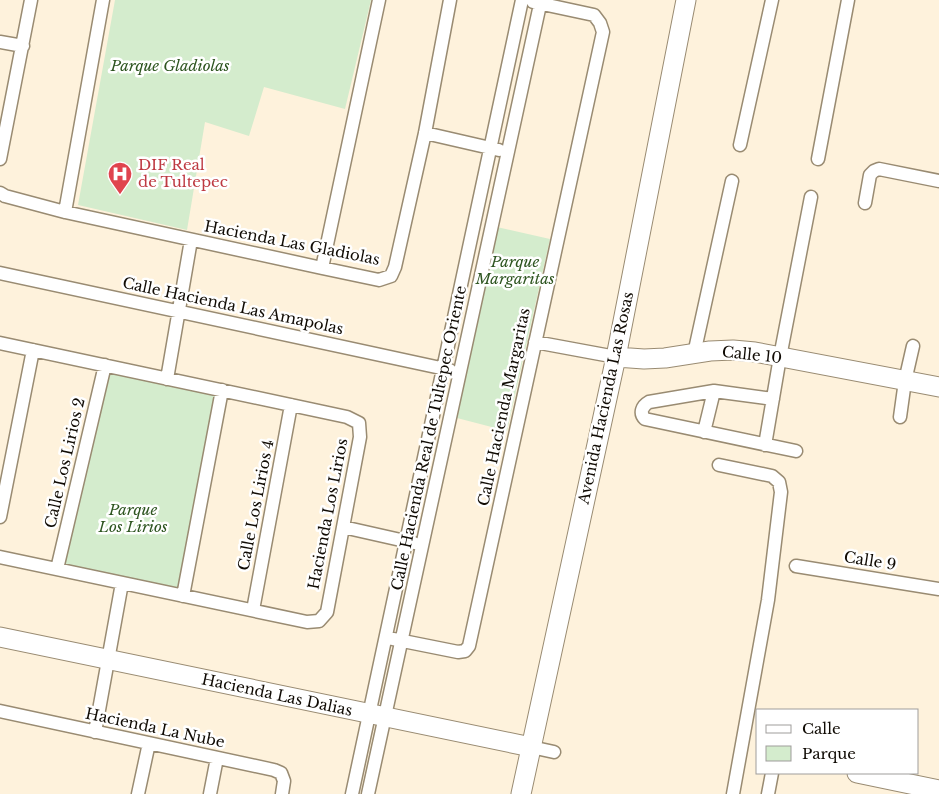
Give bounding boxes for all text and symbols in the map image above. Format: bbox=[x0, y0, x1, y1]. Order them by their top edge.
park label: Parque Gladiolas bbox=[109, 56, 230, 75]
place label: DIF Real de Tultepec bbox=[138, 155, 228, 191]
hospital icon: DIF Real de Tultepec bbox=[107, 161, 133, 195]
street label: Hacienda Las Gladiolas bbox=[203, 216, 382, 269]
park label: Parque Margaritas bbox=[475, 252, 555, 288]
street label: Calle Hacienda Las Amapolas bbox=[121, 273, 346, 338]
street label: Calle Hacienda Real de Tultepec Oriente bbox=[387, 284, 470, 592]
street label: Avenida Hacienda Las Rosas bbox=[573, 290, 637, 507]
street label: Calle Hacienda Margaritas bbox=[473, 306, 534, 508]
street label: Calle 10 bbox=[721, 342, 783, 367]
street label: Calle Los Lirios 2 bbox=[40, 396, 89, 530]
street label: Hacienda Los Lirios bbox=[304, 437, 352, 591]
street label: Calle Los Lirios 4 bbox=[234, 438, 278, 572]
park label: Parque Los Lirios bbox=[97, 500, 168, 536]
street label: Calle 9 bbox=[843, 547, 898, 574]
street label: Hacienda Las Dalias bbox=[200, 669, 354, 720]
street label: Hacienda La Nube bbox=[84, 703, 226, 752]
legend bbox=[756, 709, 919, 774]
text: Calle bbox=[802, 719, 841, 738]
text: Parque bbox=[802, 744, 856, 763]

